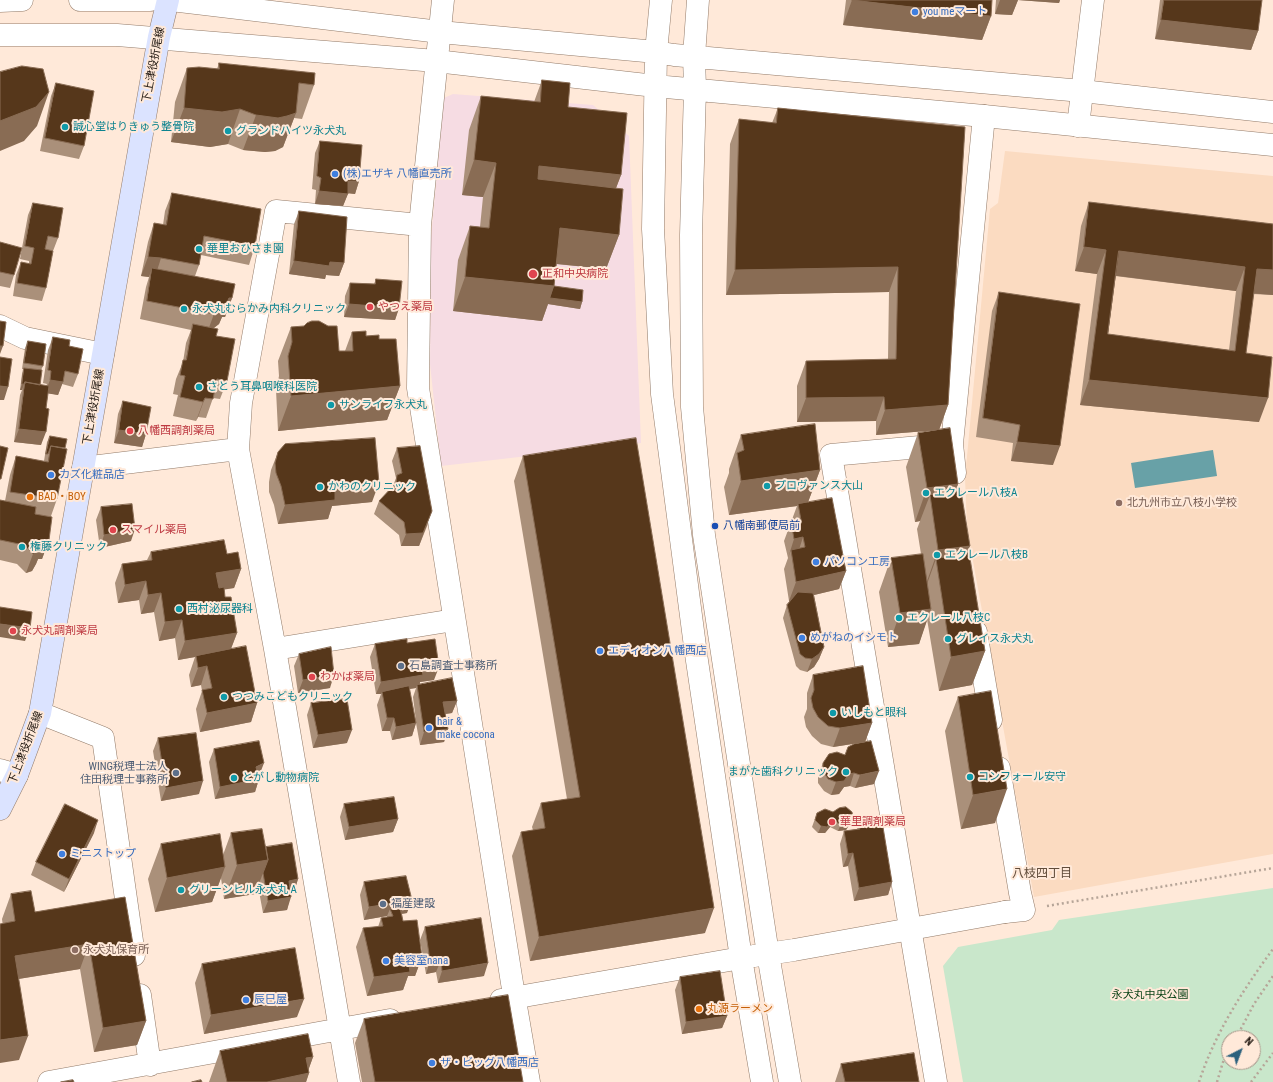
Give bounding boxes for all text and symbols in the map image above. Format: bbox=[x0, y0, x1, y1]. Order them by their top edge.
place label: you meマート bbox=[923, 5, 987, 19]
marker: you meマート bbox=[910, 7, 920, 17]
street label: 下上津役折尾線 bbox=[140, 26, 168, 104]
place label: 誠心堂はりきゅう整骨院 bbox=[73, 120, 194, 134]
marker: 誠心堂はりきゅう整骨院 bbox=[60, 122, 70, 132]
place label: グランドハイツ永犬丸 bbox=[236, 124, 346, 138]
marker: グランドハイツ永犬丸 bbox=[223, 126, 233, 136]
place label: (株)エザキ 八幡直売所 bbox=[343, 167, 451, 181]
marker: (株)エザキ 八幡直売所 bbox=[330, 169, 340, 179]
place label: 華里おひさま園 bbox=[207, 242, 284, 256]
marker: 華里おひさま園 bbox=[194, 244, 204, 254]
place label: 正和中央病院 bbox=[542, 267, 608, 281]
marker: 正和中央病院 bbox=[527, 268, 539, 280]
place label: やつえ薬局 bbox=[378, 300, 433, 314]
place label: 永犬丸むらかみ内科クリニック bbox=[192, 302, 346, 316]
marker: やつえ薬局 bbox=[365, 302, 375, 312]
marker: 永犬丸むらかみ内科クリニック bbox=[179, 304, 189, 314]
street label: 下上津役折尾線 bbox=[81, 368, 107, 446]
place label: さとう耳鼻咽喉科医院 bbox=[207, 380, 317, 394]
marker: さとう耳鼻咽喉科医院 bbox=[194, 382, 204, 392]
place label: サンライフ永犬丸 bbox=[339, 398, 427, 412]
marker: サンライフ永犬丸 bbox=[326, 400, 336, 410]
place label: 八幡西調剤薬局 bbox=[138, 424, 215, 438]
marker: 八幡西調剤薬局 bbox=[125, 426, 135, 436]
place label: カズ化粧品店 bbox=[59, 468, 125, 482]
marker: カズ化粧品店 bbox=[46, 470, 56, 480]
place label: プロヴァンス大山 bbox=[775, 479, 863, 493]
place label: かわのクリニック bbox=[328, 480, 416, 494]
marker: プロヴァンス大山 bbox=[762, 481, 772, 491]
marker: かわのクリニック bbox=[315, 482, 325, 492]
place label: エクレール八枝A bbox=[934, 486, 1017, 500]
marker: エクレール八枝A bbox=[921, 488, 931, 498]
place label: BAD・BOY bbox=[38, 490, 86, 504]
marker: BAD・BOY bbox=[25, 492, 35, 502]
place label: 北九州市立八枝小学校 bbox=[1127, 496, 1237, 510]
marker: 北九州市立八枝小学校 bbox=[1114, 498, 1124, 508]
place label: 八幡南郵便局前 bbox=[723, 519, 800, 533]
marker: 八幡南郵便局前 bbox=[710, 521, 720, 531]
place label: スマイル薬局 bbox=[121, 523, 187, 537]
marker: スマイル薬局 bbox=[108, 525, 118, 535]
place label: 権藤クリニック bbox=[30, 540, 107, 554]
marker: 権藤クリニック bbox=[17, 542, 27, 552]
place label: エクレール八枝B bbox=[945, 548, 1028, 562]
marker: エクレール八枝B bbox=[932, 550, 942, 560]
place label: パソコン工房 bbox=[824, 555, 890, 569]
marker: パソコン工房 bbox=[811, 557, 821, 567]
place label: 西村泌尿器科 bbox=[187, 602, 253, 616]
marker: 西村泌尿器科 bbox=[174, 604, 184, 614]
place label: エクレール八枝C bbox=[907, 611, 990, 625]
marker: エクレール八枝C bbox=[894, 613, 904, 623]
place label: 永犬丸調剤薬局 bbox=[21, 624, 98, 638]
marker: 永犬丸調剤薬局 bbox=[8, 626, 18, 636]
place label: めがねのイシモト bbox=[810, 631, 898, 645]
place label: グレイス永犬丸 bbox=[956, 632, 1033, 646]
marker: めがねのイシモト bbox=[797, 633, 807, 643]
marker: グレイス永犬丸 bbox=[943, 634, 953, 644]
place label: エディオン八幡西店 bbox=[608, 644, 707, 658]
marker: エディオン八幡西店 bbox=[595, 646, 605, 656]
place label: 石島調査士事務所 bbox=[409, 659, 497, 673]
marker: 石島調査士事務所 bbox=[396, 661, 406, 671]
place label: わかば薬局 bbox=[320, 670, 375, 684]
marker: わかば薬局 bbox=[307, 672, 317, 682]
place label: つつみこどもクリニック bbox=[232, 690, 353, 704]
marker: つつみこどもクリニック bbox=[219, 692, 229, 702]
place label: いしもと眼科 bbox=[841, 706, 907, 720]
marker: いしもと眼科 bbox=[828, 708, 838, 718]
street label: 下上津役折尾線 bbox=[6, 710, 46, 786]
place label: hair & make cocona bbox=[437, 715, 495, 741]
marker: hair & make cocona bbox=[424, 723, 434, 733]
place label: WING税理士法人 住田税理士事務所 bbox=[80, 760, 168, 786]
place label: まがた歯科クリニック bbox=[728, 765, 838, 779]
marker: まがた歯科クリニック bbox=[841, 767, 851, 777]
marker: WING税理士法人 住田税理士事務所 bbox=[171, 768, 181, 778]
place label: コンフォール安守 bbox=[978, 770, 1066, 784]
place label: とがし動物病院 bbox=[242, 771, 319, 785]
marker: コンフォール安守 bbox=[965, 772, 975, 782]
marker: とがし動物病院 bbox=[229, 773, 239, 783]
place label: 華里調剤薬局 bbox=[840, 815, 906, 829]
marker: 華里調剤薬局 bbox=[827, 817, 837, 827]
place label: ミニストップ bbox=[70, 847, 136, 861]
marker: ミニストップ bbox=[57, 849, 67, 859]
district label: 八枝四丁目 bbox=[1012, 867, 1072, 881]
place label: グリーンヒル永犬丸 A bbox=[189, 883, 297, 897]
marker: グリーンヒル永犬丸 A bbox=[176, 885, 186, 895]
place label: 福産建設 bbox=[391, 897, 435, 911]
marker: 福産建設 bbox=[378, 899, 388, 909]
place label: 永犬丸保育所 bbox=[83, 943, 149, 957]
marker: 永犬丸保育所 bbox=[70, 945, 80, 955]
place label: 美容室nana bbox=[394, 954, 448, 968]
marker: 美容室nana bbox=[381, 956, 391, 966]
park label: 永犬丸中央公園 bbox=[1112, 988, 1188, 1002]
place label: 辰巳屋 bbox=[254, 993, 287, 1007]
marker: 辰巳屋 bbox=[241, 995, 251, 1005]
place label: 丸源ラーメン bbox=[707, 1002, 773, 1016]
marker: 丸源ラーメン bbox=[694, 1004, 704, 1014]
north arrow bbox=[1221, 1030, 1261, 1070]
text: N bbox=[1242, 1034, 1256, 1049]
place label: ザ・ビッグ八幡西店 bbox=[440, 1056, 539, 1070]
marker: ザ・ビッグ八幡西店 bbox=[427, 1058, 437, 1068]

